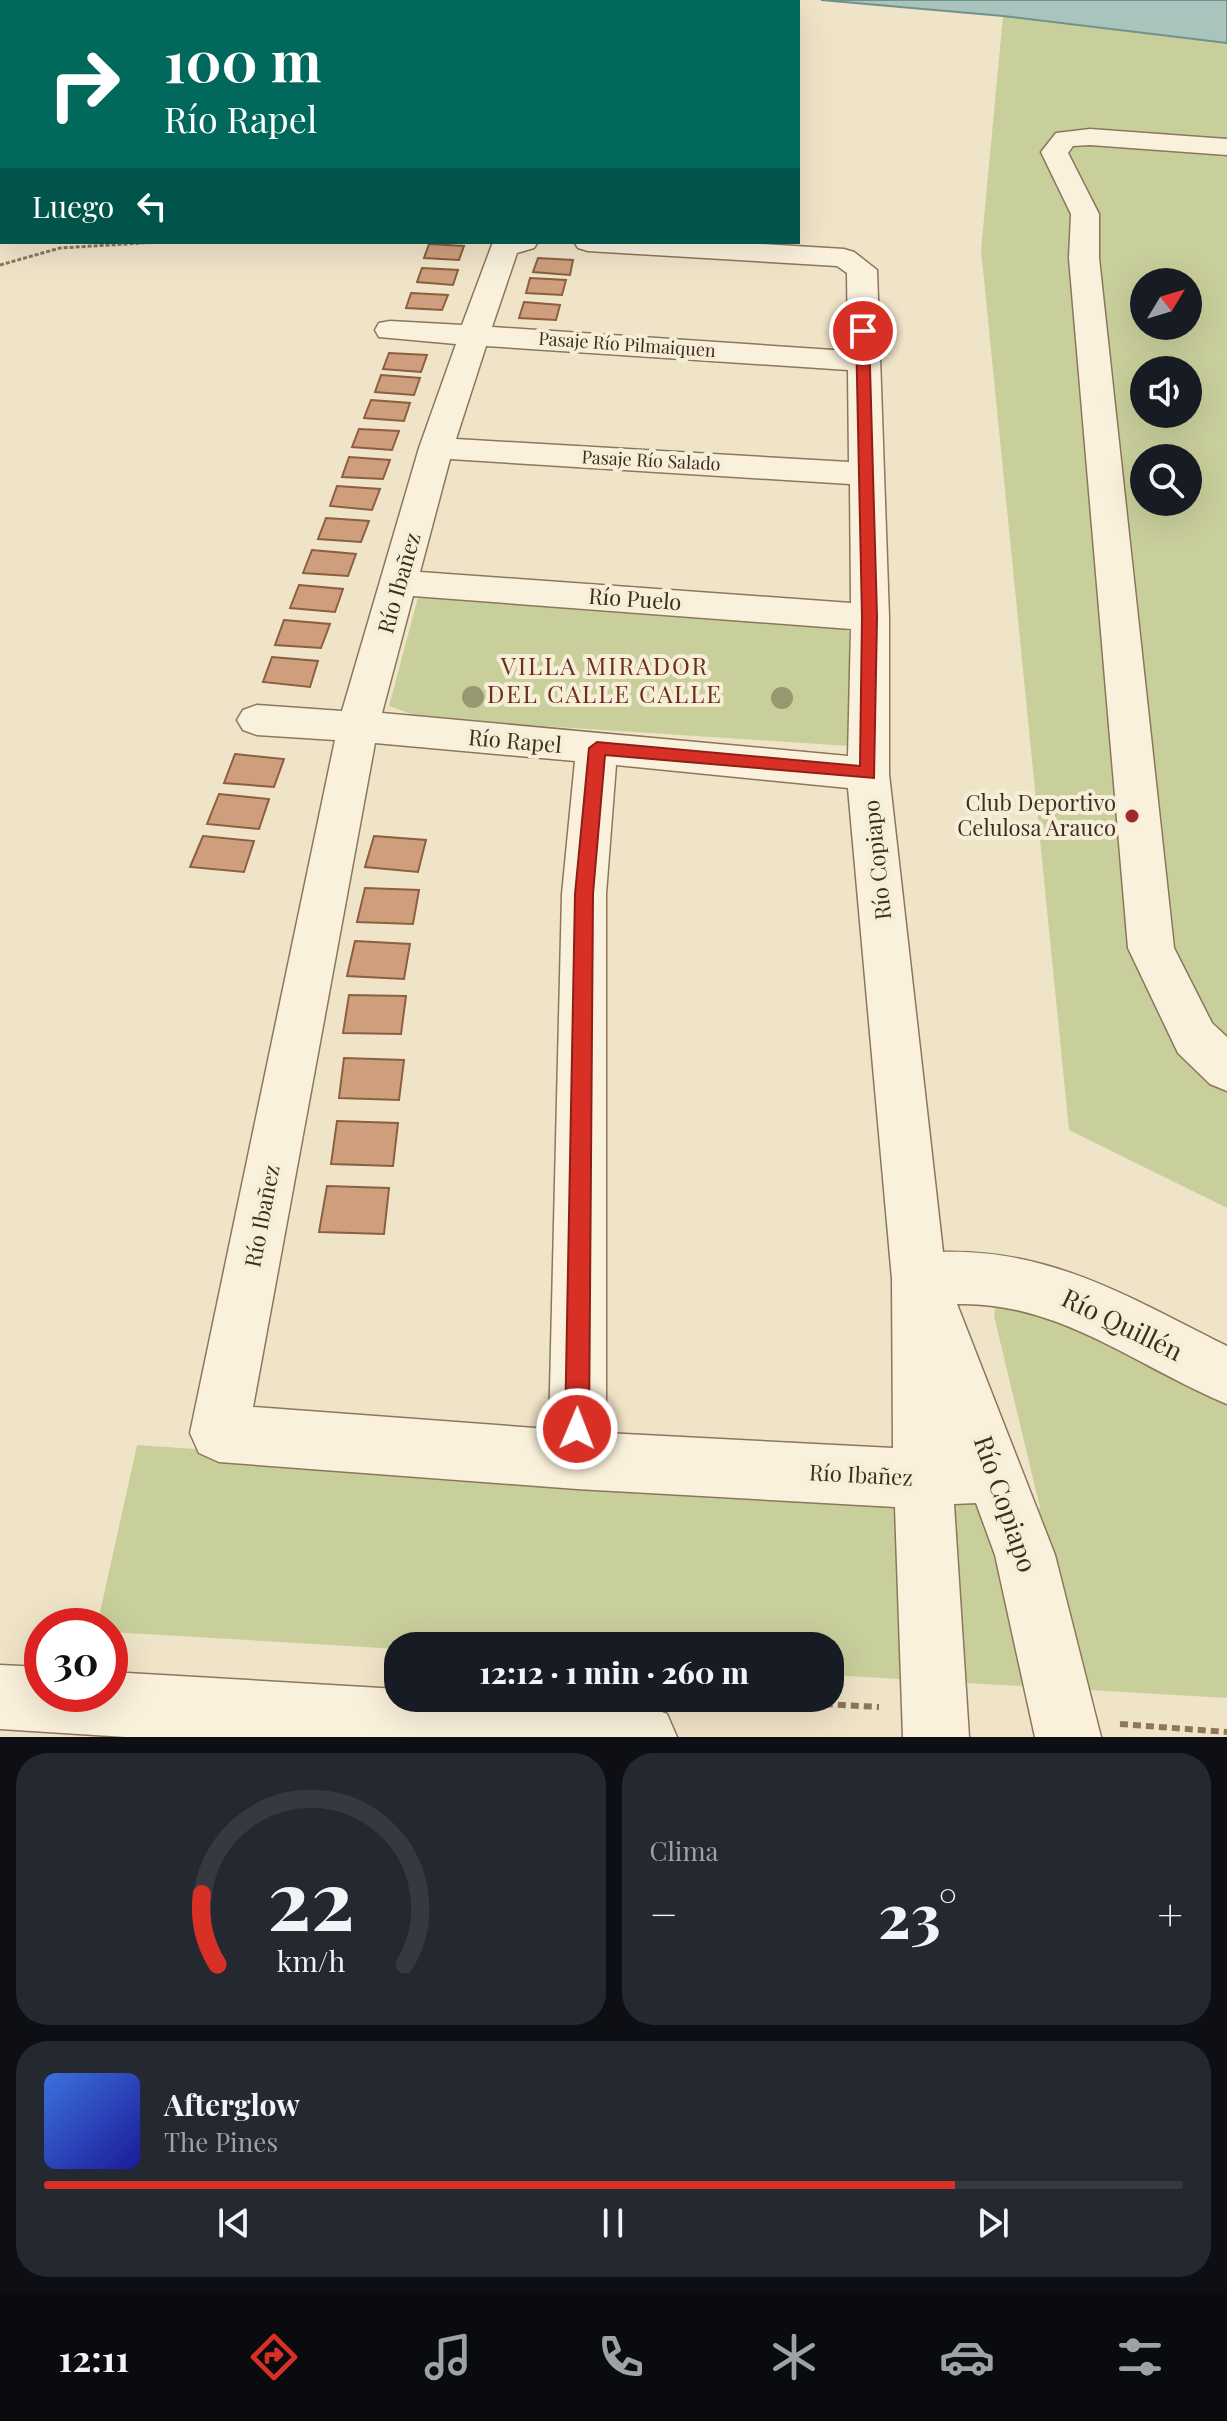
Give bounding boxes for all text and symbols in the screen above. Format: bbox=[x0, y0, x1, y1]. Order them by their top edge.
text: 100 m bbox=[164, 22, 321, 97]
icon: right bbox=[32, 32, 136, 136]
text: Río Rapel bbox=[164, 94, 317, 142]
icon: left bbox=[130, 184, 174, 228]
text: Luego bbox=[32, 186, 114, 226]
north arrow bbox=[1130, 268, 1202, 340]
map controls bbox=[1130, 268, 1202, 516]
pin bbox=[829, 297, 897, 365]
icon: arrive bbox=[841, 309, 885, 353]
street label: Pasaje Río Pilmaiquen bbox=[538, 326, 717, 362]
button: sound bbox=[1130, 356, 1202, 428]
street label: Pasaje Río Salado bbox=[581, 444, 721, 476]
button: search bbox=[1130, 444, 1202, 516]
street label: Río Ibañez bbox=[369, 529, 427, 637]
street label: Río Puelo bbox=[588, 580, 683, 616]
district label: VILLA MIRADOR DEL CALLE CALLE bbox=[487, 649, 723, 709]
street label: Río Rapel bbox=[467, 721, 563, 759]
place label: Club Deportivo Celulosa Arauco bbox=[957, 787, 1116, 842]
street label: Río Copiapo bbox=[855, 799, 897, 922]
marker: Club Deportivo Celulosa Arauco bbox=[1123, 807, 1141, 825]
street label: Río Ibañez bbox=[236, 1162, 286, 1270]
street label: Río Quillén bbox=[1056, 1279, 1189, 1368]
position arrow bbox=[535, 1387, 619, 1471]
street label: Río Copiapo bbox=[967, 1431, 1046, 1577]
street label: Río Ibañez bbox=[808, 1456, 914, 1492]
speed limit sign: 30 bbox=[24, 1608, 128, 1712]
text: 12:12 · 1 min · 260 m bbox=[479, 1652, 749, 1692]
text: Clima bbox=[650, 1833, 718, 1868]
text: 22 bbox=[267, 1841, 354, 1952]
text: 23° bbox=[878, 1873, 957, 1953]
text: − bbox=[650, 1883, 678, 1942]
text: + bbox=[1157, 1883, 1183, 1942]
text: km/h bbox=[276, 1941, 345, 1979]
text: Afterglow bbox=[164, 2084, 300, 2124]
text: The Pines bbox=[164, 2124, 278, 2159]
icon: previous bbox=[212, 2201, 256, 2245]
icon: pause bbox=[591, 2201, 635, 2245]
icon: next bbox=[971, 2201, 1015, 2245]
icon: directions bbox=[246, 2329, 302, 2385]
icon: music bbox=[420, 2329, 476, 2385]
icon: phone bbox=[593, 2329, 649, 2385]
icon: climate bbox=[766, 2329, 822, 2385]
icon: car bbox=[939, 2329, 995, 2385]
icon: filters bbox=[1112, 2329, 1168, 2385]
text: 12:11 bbox=[59, 2333, 129, 2381]

